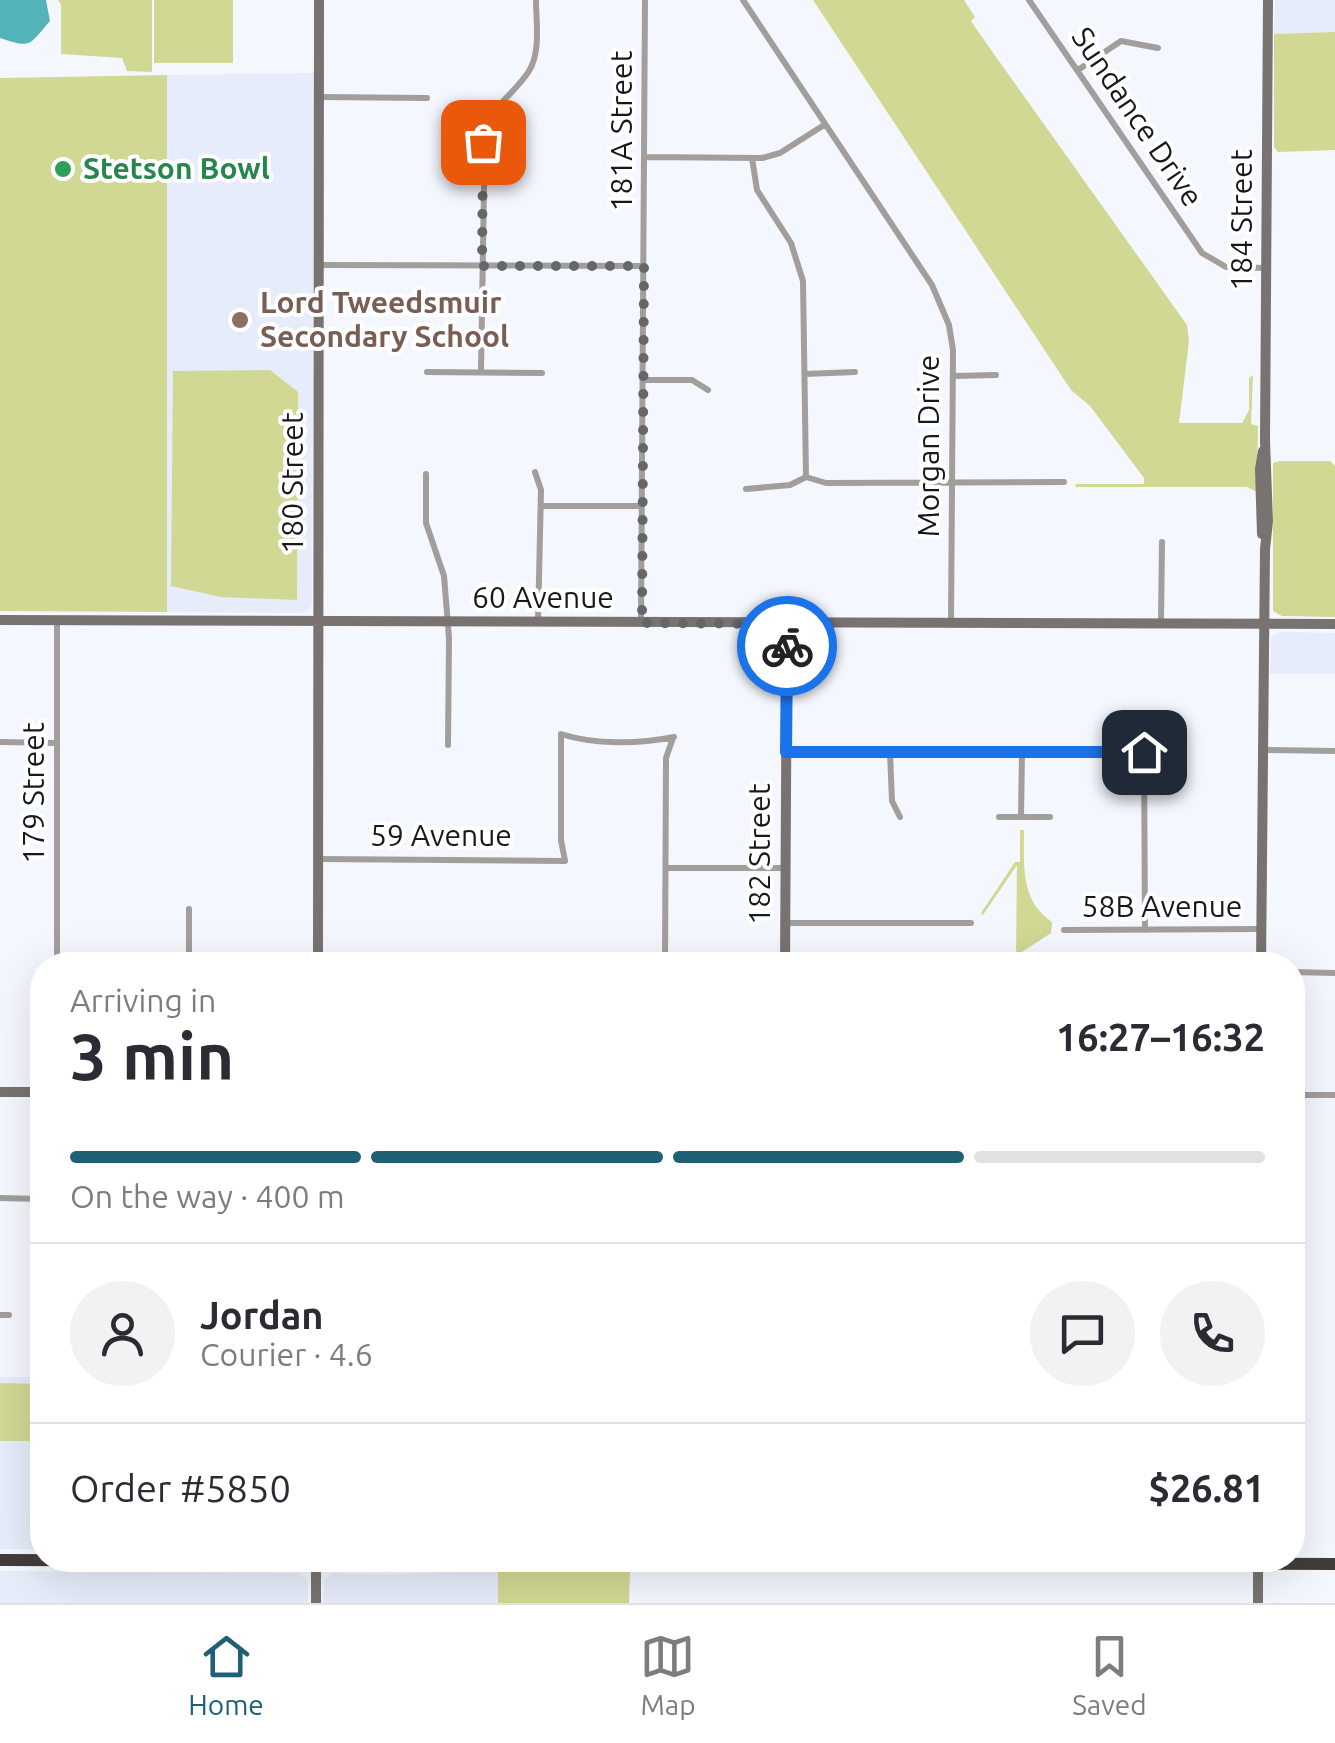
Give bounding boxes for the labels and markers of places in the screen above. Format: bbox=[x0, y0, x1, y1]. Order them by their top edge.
pin bbox=[441, 100, 526, 185]
place label: Stetson Bowl bbox=[83, 151, 270, 185]
marker: Stetson Bowl bbox=[52, 158, 74, 180]
place label: Lord Tweedsmuir Secondary School bbox=[260, 285, 509, 353]
marker: Lord Tweedsmuir Secondary School bbox=[229, 309, 251, 331]
pin bbox=[1102, 710, 1187, 795]

